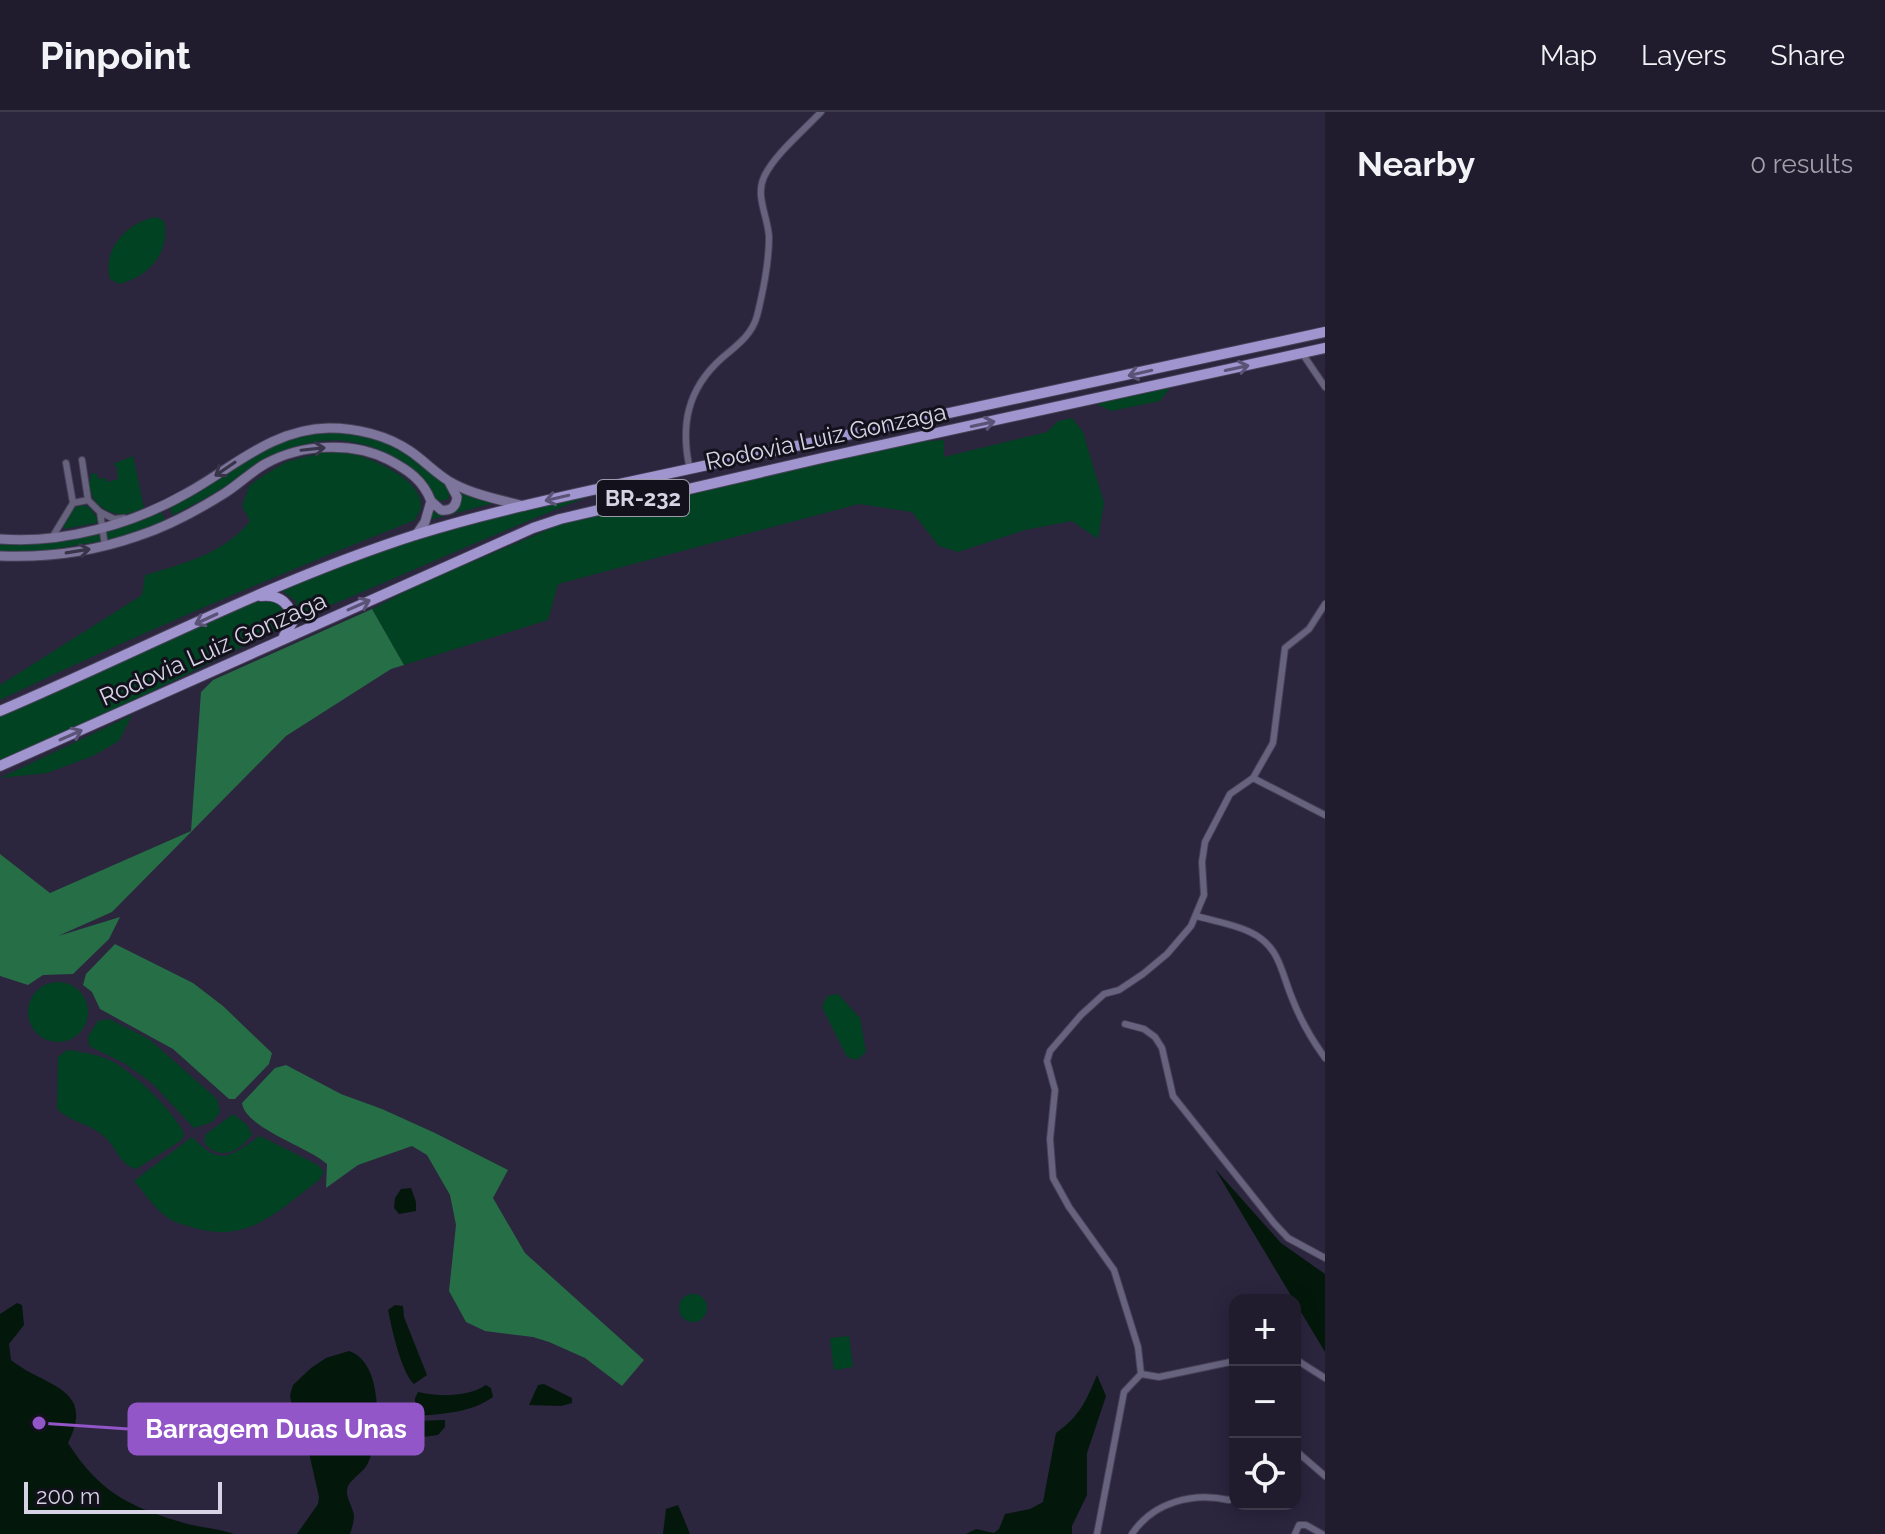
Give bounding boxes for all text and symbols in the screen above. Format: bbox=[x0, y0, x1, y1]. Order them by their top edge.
text: Pinpoint bbox=[40, 33, 191, 78]
text: Map bbox=[1540, 39, 1597, 72]
text: Layers bbox=[1641, 39, 1727, 72]
text: Share bbox=[1771, 39, 1845, 72]
text: Nearby bbox=[1357, 144, 1475, 184]
text: 0 results bbox=[1750, 149, 1853, 179]
one-way arrow bbox=[1223, 359, 1249, 374]
one-way arrow bbox=[1127, 366, 1153, 381]
street label: Rodovia Luiz Gonzaga bbox=[703, 397, 949, 476]
one-way arrow bbox=[970, 416, 995, 431]
one-way arrow bbox=[300, 442, 326, 457]
one-way arrow bbox=[214, 461, 236, 477]
road number: BR-232 bbox=[597, 480, 689, 516]
one-way arrow bbox=[544, 491, 570, 506]
one-way arrow bbox=[64, 542, 90, 557]
street label: Rodovia Luiz Gonzaga bbox=[95, 585, 331, 712]
one-way arrow bbox=[346, 596, 371, 611]
one-way arrow bbox=[194, 612, 218, 627]
one-way arrow bbox=[58, 726, 83, 741]
map controls bbox=[1229, 1294, 1301, 1510]
button: + bbox=[1229, 1294, 1301, 1366]
button: − bbox=[1229, 1366, 1301, 1438]
callout: Barragem Duas Unas bbox=[129, 1404, 423, 1454]
text: Barragem Duas Unas bbox=[145, 1414, 407, 1444]
button: locate bbox=[1229, 1438, 1301, 1510]
scale bar bbox=[24, 1478, 222, 1514]
text: 200 m bbox=[36, 1483, 100, 1509]

